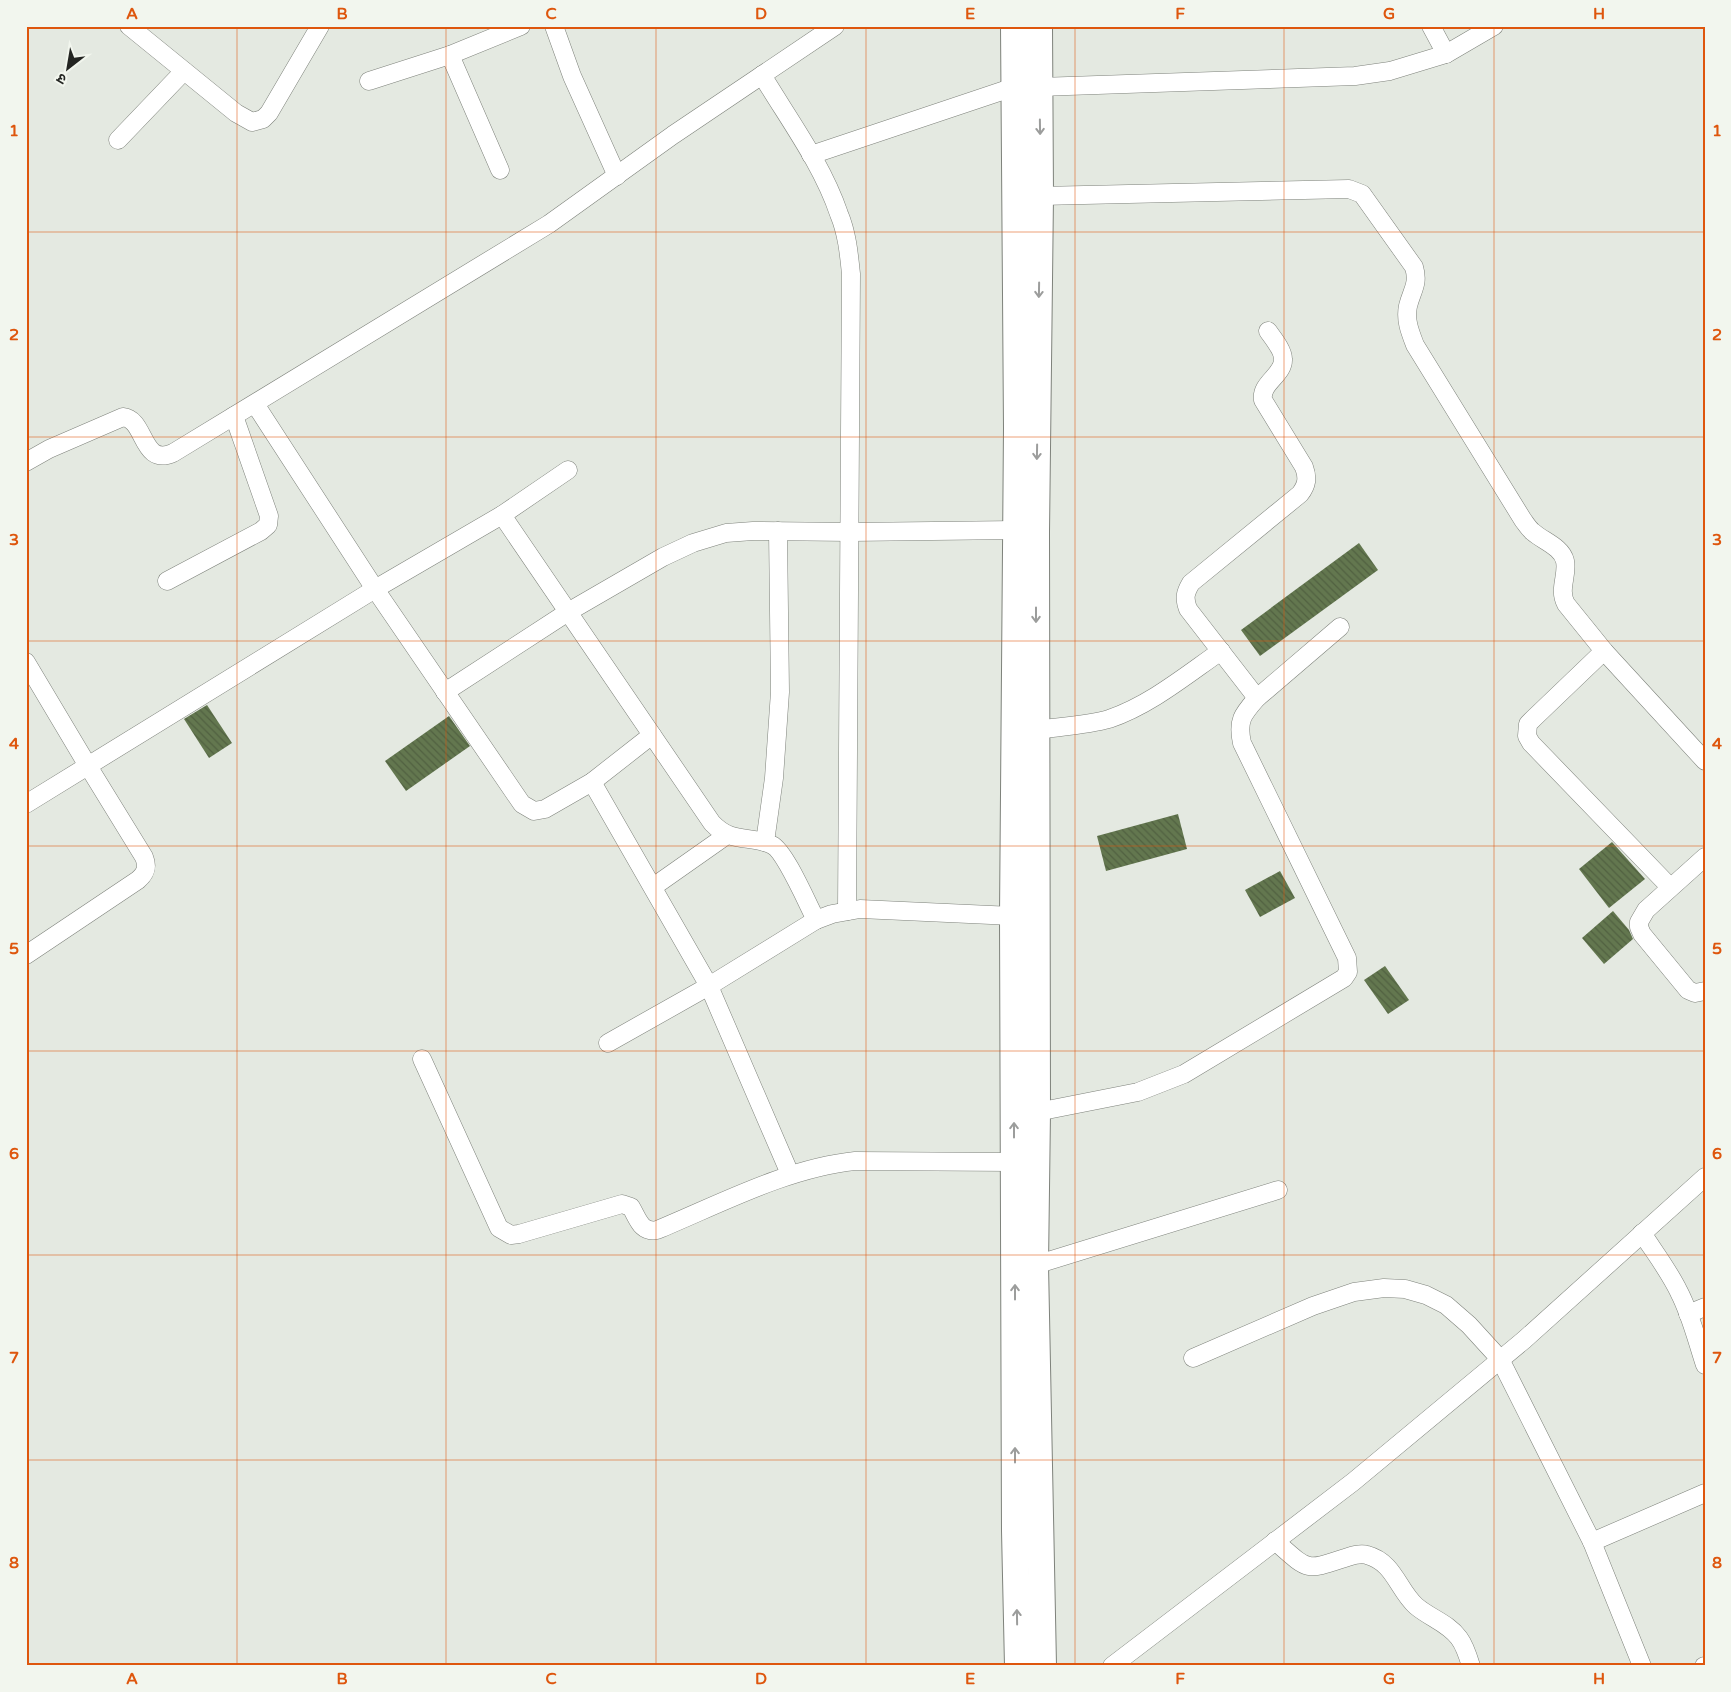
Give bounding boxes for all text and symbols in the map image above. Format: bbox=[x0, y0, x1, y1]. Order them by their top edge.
text: A bbox=[126, 4, 138, 24]
text: B bbox=[336, 4, 348, 24]
text: C bbox=[545, 4, 557, 24]
text: D bbox=[755, 4, 767, 24]
text: E bbox=[965, 4, 975, 24]
text: F bbox=[1175, 4, 1185, 24]
text: G bbox=[1383, 4, 1395, 24]
text: H bbox=[1593, 4, 1605, 24]
north arrow bbox=[42, 42, 92, 92]
text: उ bbox=[53, 69, 69, 88]
one-way arrow bbox=[1035, 119, 1045, 135]
text: 1 bbox=[9, 121, 19, 141]
text: 1 bbox=[1712, 121, 1722, 141]
one-way arrow bbox=[1034, 282, 1044, 298]
text: 2 bbox=[9, 325, 19, 345]
text: 2 bbox=[1712, 325, 1722, 345]
one-way arrow bbox=[1032, 444, 1042, 460]
text: 3 bbox=[9, 530, 19, 550]
text: 3 bbox=[1712, 530, 1722, 550]
one-way arrow bbox=[1031, 606, 1041, 623]
text: 4 bbox=[9, 734, 19, 754]
text: 4 bbox=[1712, 734, 1722, 754]
text: 5 bbox=[9, 939, 19, 959]
text: 5 bbox=[1712, 939, 1722, 959]
one-way arrow bbox=[1009, 1122, 1019, 1138]
text: 6 bbox=[9, 1144, 19, 1164]
text: 6 bbox=[1712, 1144, 1722, 1164]
one-way arrow bbox=[1010, 1284, 1020, 1300]
text: 7 bbox=[9, 1348, 19, 1368]
text: 7 bbox=[1712, 1348, 1722, 1368]
one-way arrow bbox=[1010, 1447, 1020, 1463]
text: 8 bbox=[9, 1553, 19, 1573]
text: 8 bbox=[1712, 1553, 1722, 1573]
one-way arrow bbox=[1012, 1609, 1022, 1626]
text: A bbox=[126, 1669, 138, 1689]
text: B bbox=[336, 1669, 348, 1689]
text: C bbox=[545, 1669, 557, 1689]
text: D bbox=[755, 1669, 767, 1689]
text: E bbox=[965, 1669, 975, 1689]
text: F bbox=[1175, 1669, 1185, 1689]
text: G bbox=[1383, 1669, 1395, 1689]
text: H bbox=[1593, 1669, 1605, 1689]

